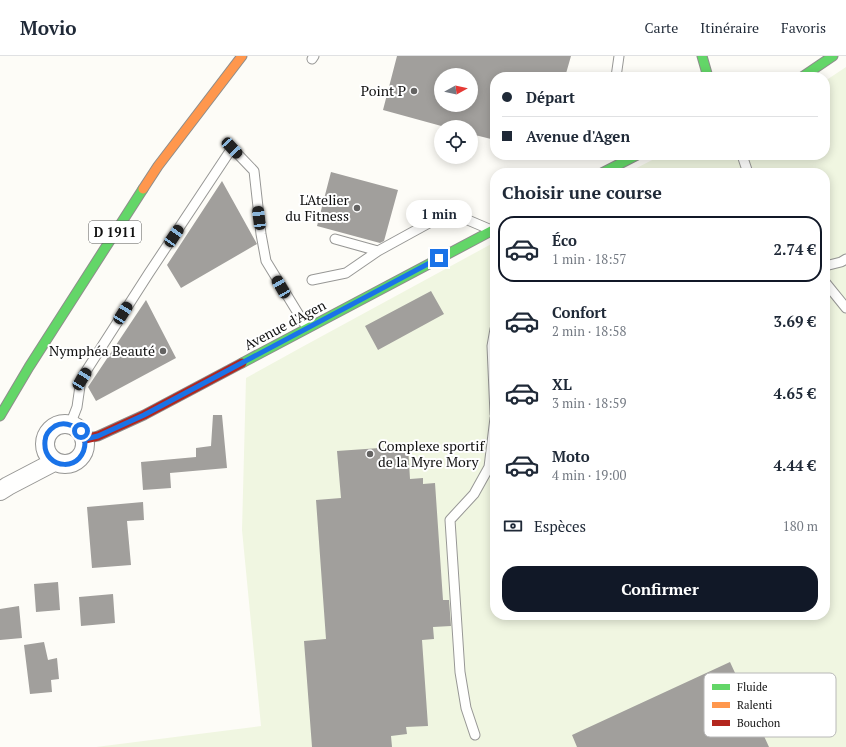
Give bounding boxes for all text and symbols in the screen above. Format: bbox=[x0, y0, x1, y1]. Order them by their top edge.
text: Movio bbox=[20, 15, 77, 40]
text: Carte bbox=[645, 18, 678, 37]
text: Itinéraire bbox=[700, 18, 759, 37]
text: Favoris bbox=[781, 18, 826, 37]
north arrow bbox=[434, 68, 478, 112]
map controls bbox=[434, 68, 478, 164]
place label: Point P bbox=[361, 81, 406, 100]
marker: Point P bbox=[409, 86, 419, 96]
text: Départ bbox=[526, 87, 575, 107]
button: locate bbox=[434, 120, 478, 164]
text: Avenue d'Agen bbox=[526, 126, 630, 146]
car bbox=[219, 135, 245, 161]
text: Choisir une course bbox=[502, 180, 662, 204]
place label: L'Atelier du Fitness bbox=[285, 190, 350, 225]
callout: 1 min bbox=[406, 200, 472, 228]
marker: L'Atelier du Fitness bbox=[352, 203, 362, 213]
car bbox=[252, 205, 266, 231]
text: 1 min bbox=[421, 205, 457, 223]
road number: D 1911 bbox=[89, 221, 141, 243]
car bbox=[162, 223, 186, 249]
text: Éco bbox=[552, 230, 577, 250]
icon: car bbox=[504, 231, 540, 267]
text: 2.74 € bbox=[774, 239, 816, 259]
route end bbox=[430, 249, 448, 267]
text: 1 min · 18:57 bbox=[552, 250, 626, 268]
car bbox=[270, 274, 292, 300]
street label: Avenue d'Agen bbox=[241, 295, 330, 354]
car bbox=[112, 300, 134, 326]
text: Confort bbox=[552, 302, 607, 322]
icon: car bbox=[504, 303, 540, 339]
text: 3.69 € bbox=[774, 311, 816, 331]
text: 2 min · 18:58 bbox=[552, 322, 626, 340]
place label: Nymphéa Beauté bbox=[49, 341, 155, 360]
marker: Nymphéa Beauté bbox=[158, 346, 168, 356]
car bbox=[71, 366, 93, 392]
text: XL bbox=[552, 374, 572, 394]
icon: car bbox=[504, 375, 540, 411]
text: 4.65 € bbox=[774, 383, 816, 403]
text: 3 min · 18:59 bbox=[552, 394, 626, 412]
route start bbox=[72, 422, 90, 440]
place label: Complexe sportif de la Myre Mory bbox=[378, 436, 485, 471]
text: Moto bbox=[552, 446, 590, 466]
icon: car bbox=[504, 447, 540, 483]
marker: Complexe sportif de la Myre Mory bbox=[365, 449, 375, 459]
text: 4.44 € bbox=[774, 455, 816, 475]
text: 4 min · 19:00 bbox=[552, 466, 626, 484]
icon: cash bbox=[502, 515, 524, 537]
text: Espèces bbox=[534, 516, 586, 536]
text: 180 m bbox=[783, 517, 818, 535]
button: Confirmer bbox=[502, 566, 818, 612]
legend bbox=[704, 673, 836, 737]
text: Fluide bbox=[737, 680, 768, 694]
text: Ralenti bbox=[737, 698, 772, 712]
text: Bouchon bbox=[737, 716, 781, 730]

